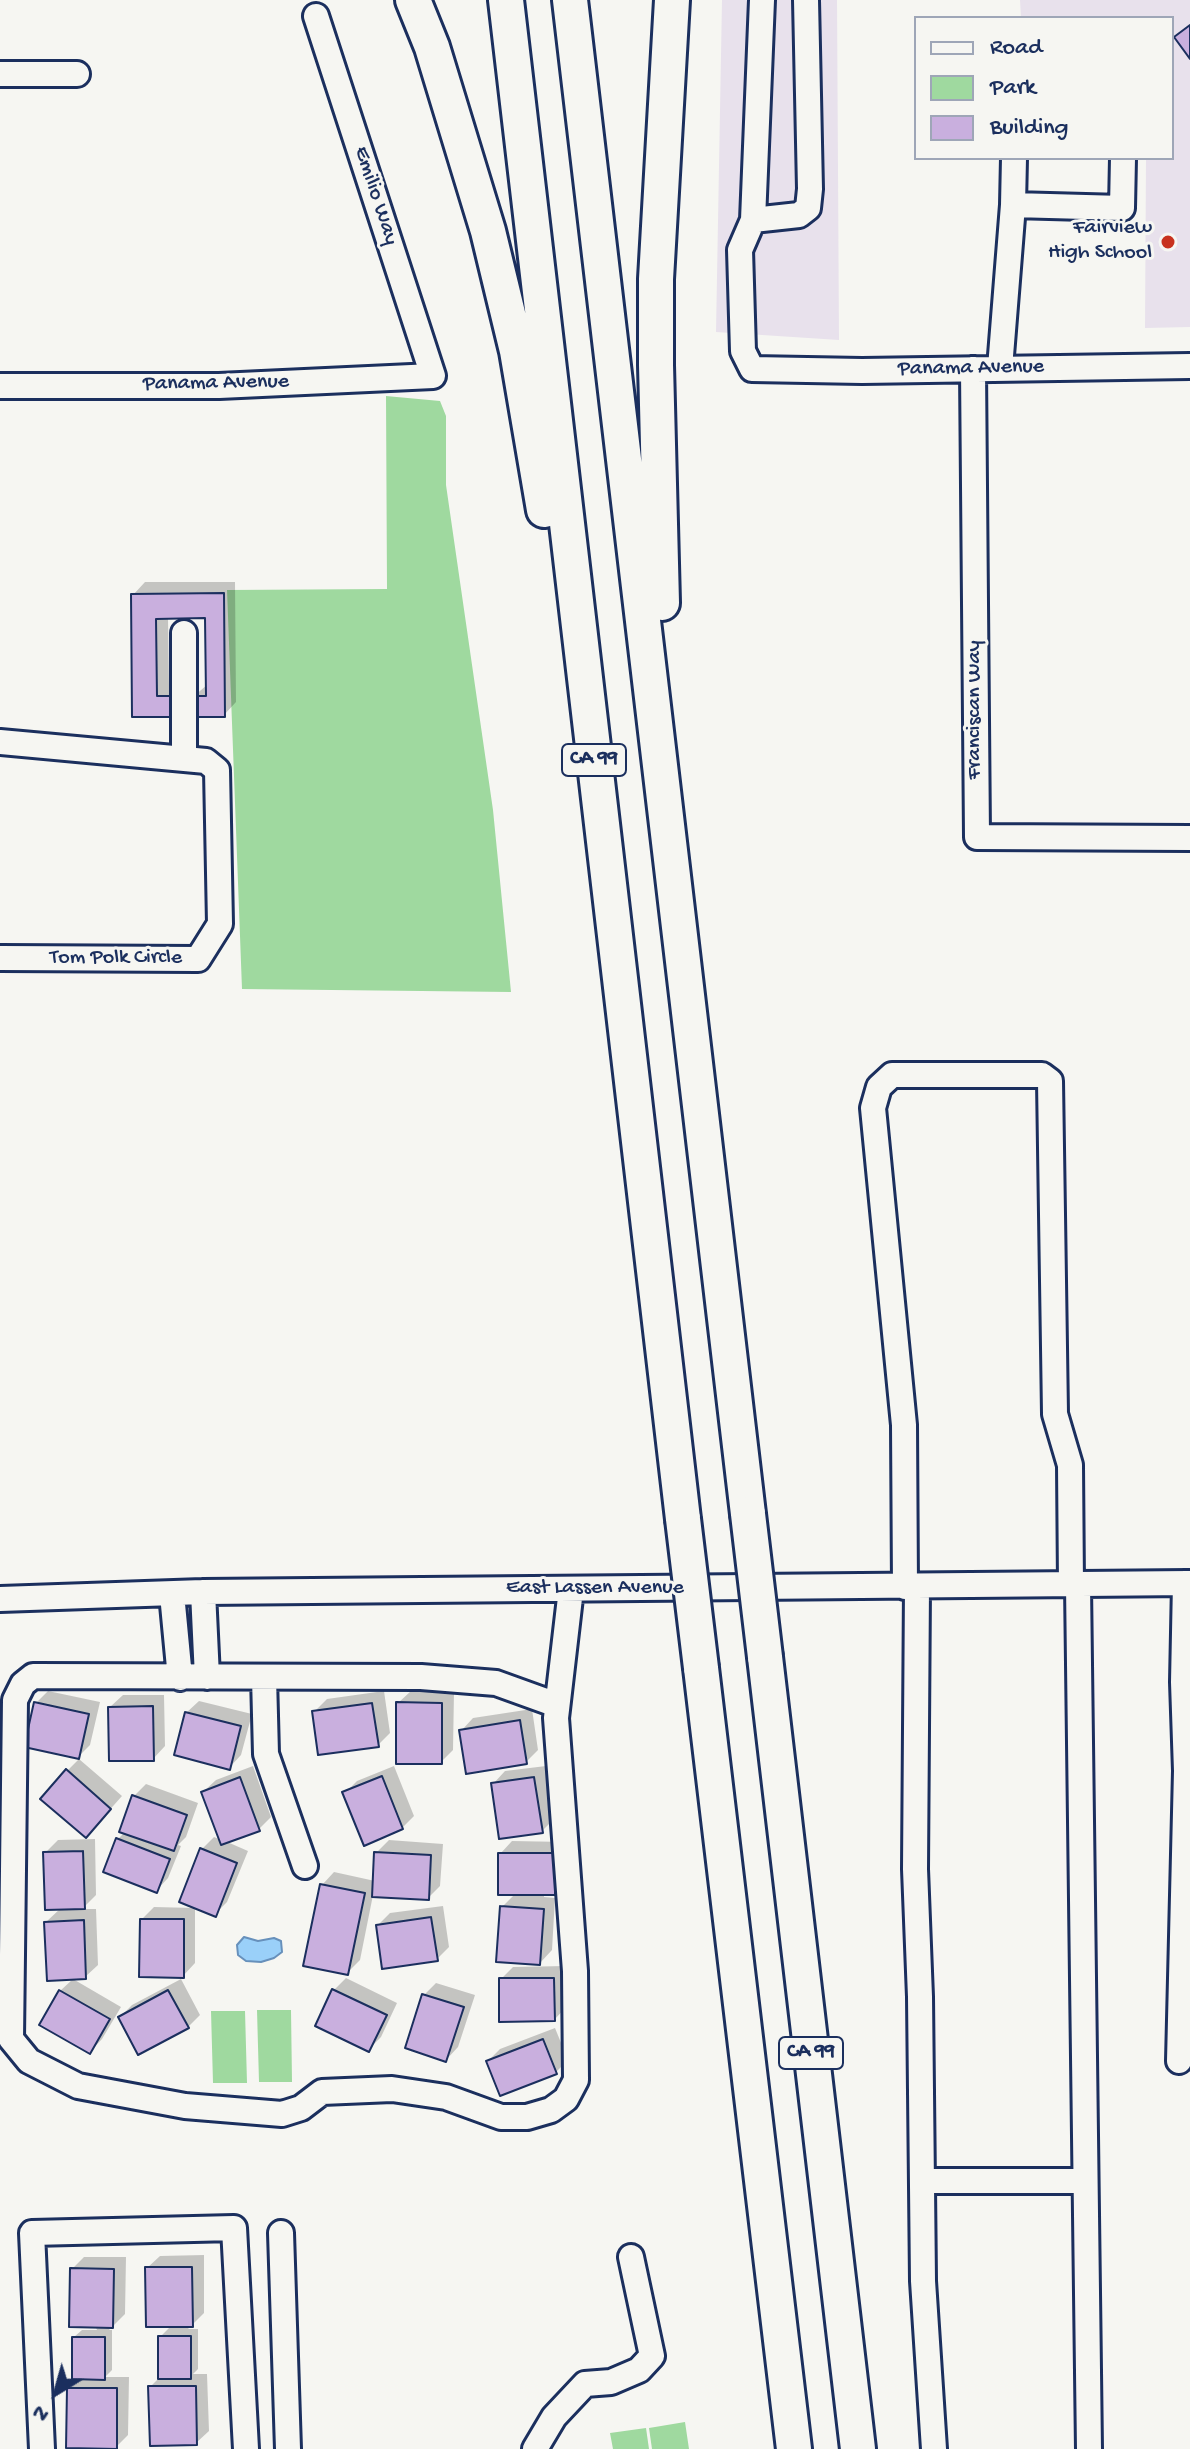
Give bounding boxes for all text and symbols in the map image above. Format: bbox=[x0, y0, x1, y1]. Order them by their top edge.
legend bbox=[914, 16, 1174, 160]
text: Road bbox=[990, 34, 1042, 63]
text: Park bbox=[990, 74, 1036, 103]
text: Building bbox=[990, 114, 1068, 143]
street label: Emilio Way bbox=[347, 143, 403, 249]
place label: Fairview High School bbox=[1048, 216, 1152, 268]
marker: Fairview High School bbox=[1159, 233, 1177, 251]
street label: Panama Avenue bbox=[898, 355, 1044, 383]
street label: Panama Avenue bbox=[143, 370, 289, 398]
street label: Franciscan Way bbox=[963, 640, 989, 780]
road number: CA 99 bbox=[562, 744, 626, 776]
street label: Tom Polk Circle bbox=[50, 946, 182, 972]
street label: East Lassen Avenue bbox=[506, 1576, 684, 1602]
road number: CA 99 bbox=[779, 2037, 843, 2069]
north arrow bbox=[16, 2353, 96, 2433]
text: N bbox=[28, 2397, 55, 2427]

